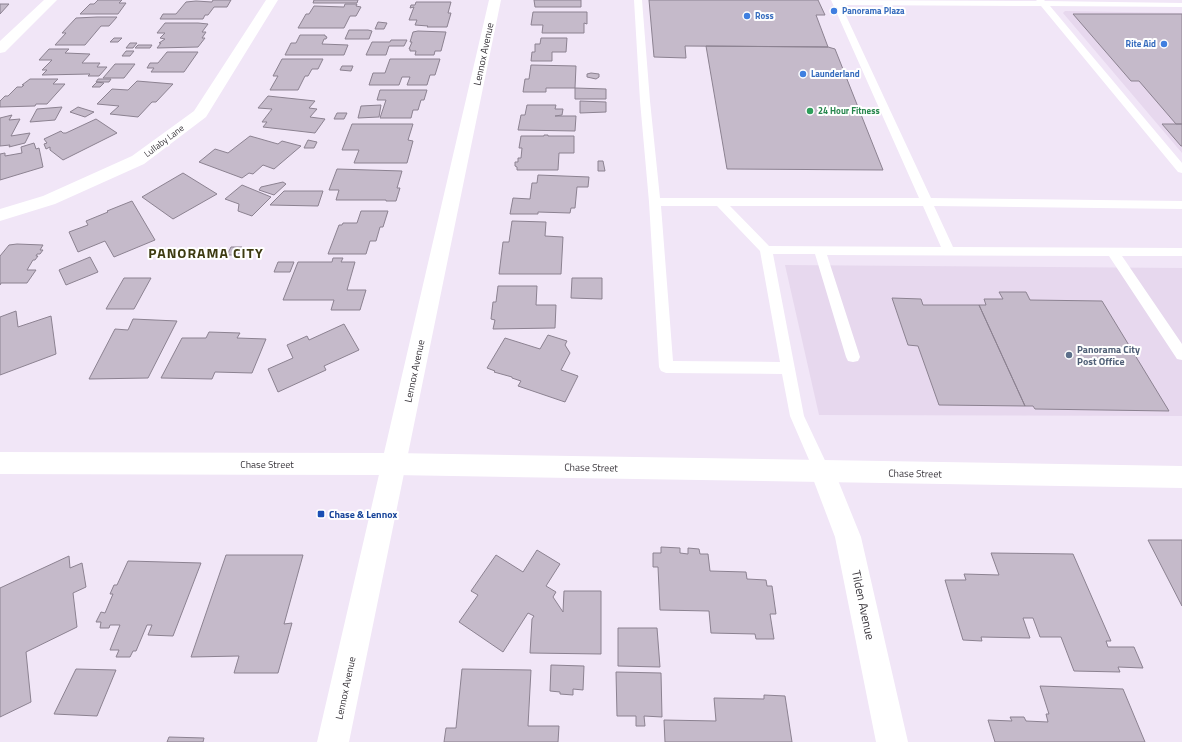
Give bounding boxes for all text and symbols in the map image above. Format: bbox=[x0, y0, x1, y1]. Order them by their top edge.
place label: Panorama Plaza bbox=[842, 4, 905, 17]
marker: Panorama Plaza bbox=[829, 6, 839, 16]
place label: Ross bbox=[755, 9, 774, 22]
marker: Ross bbox=[742, 11, 752, 21]
street label: Lennox Avenue bbox=[470, 21, 497, 87]
place label: Rite Aid bbox=[1126, 37, 1156, 50]
marker: Rite Aid bbox=[1159, 39, 1169, 49]
place label: Launderland bbox=[811, 67, 860, 80]
marker: Launderland bbox=[798, 69, 808, 79]
place label: 24 Hour Fitness bbox=[818, 104, 880, 117]
marker: 24 Hour Fitness bbox=[805, 106, 815, 116]
street label: Lullaby Lane bbox=[141, 121, 187, 160]
district label: PANORAMA CITY bbox=[148, 242, 264, 263]
street label: Lennox Avenue bbox=[401, 338, 428, 404]
place label: Panorama City Post Office bbox=[1077, 342, 1140, 369]
marker: Panorama City Post Office bbox=[1064, 350, 1074, 360]
street label: Chase Street bbox=[240, 457, 294, 472]
street label: Chase Street bbox=[564, 460, 618, 475]
street label: Chase Street bbox=[888, 466, 942, 481]
place label: Chase & Lennox bbox=[329, 507, 397, 522]
marker: Chase & Lennox bbox=[316, 509, 326, 519]
street label: Tilden Avenue bbox=[847, 568, 880, 641]
street label: Lennox Avenue bbox=[332, 655, 359, 721]

